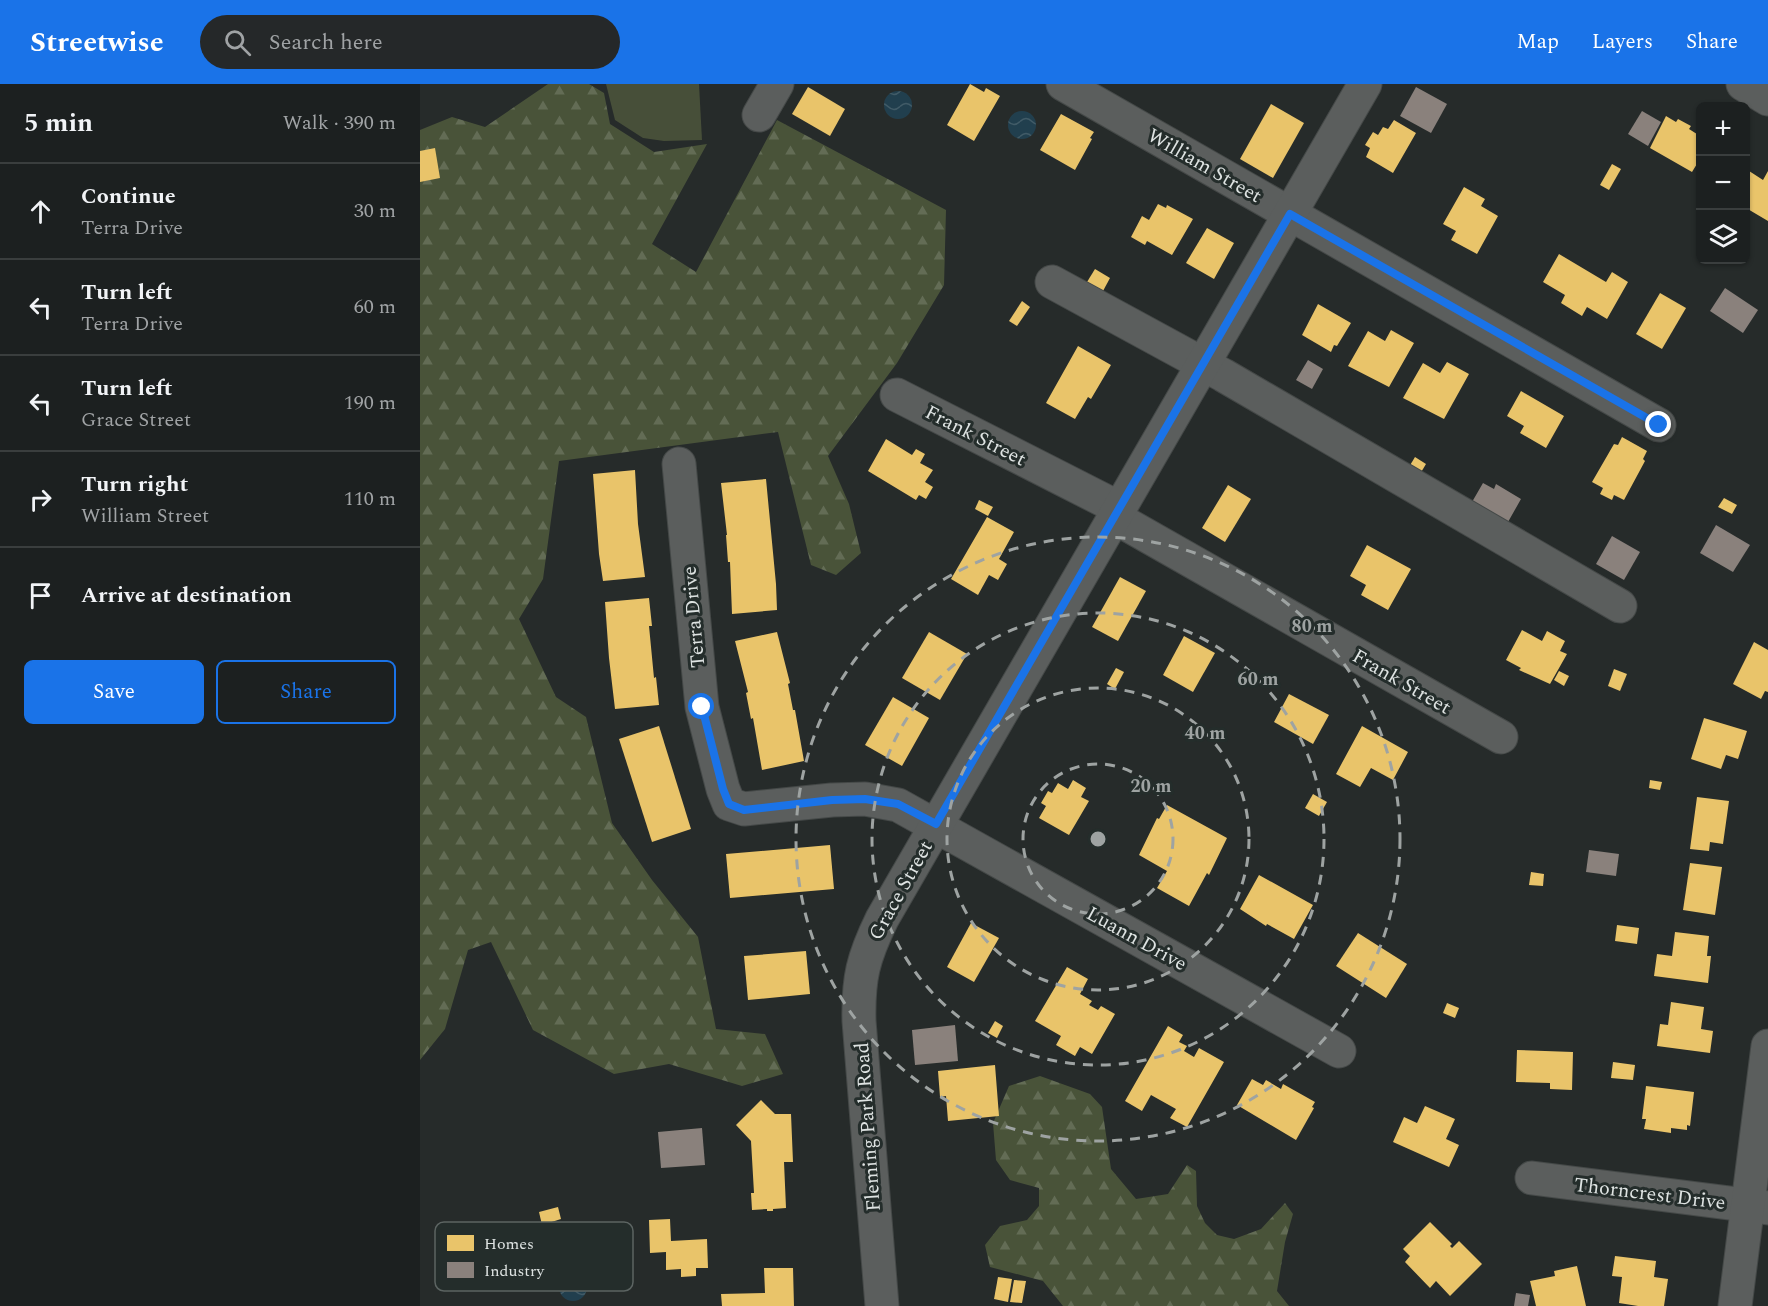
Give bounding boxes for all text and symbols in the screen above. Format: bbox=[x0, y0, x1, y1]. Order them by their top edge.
search box bbox=[200, 15, 620, 69]
text: Streetwise bbox=[30, 21, 164, 64]
icon: search bbox=[221, 26, 254, 59]
text: Search here bbox=[269, 26, 383, 59]
text: Map bbox=[1517, 26, 1559, 58]
text: Layers bbox=[1592, 26, 1653, 58]
text: Share bbox=[1686, 26, 1738, 58]
map controls bbox=[1696, 102, 1750, 264]
button: + bbox=[1696, 102, 1750, 156]
text: 5 min bbox=[24, 103, 93, 143]
text: Walk · 390 m bbox=[283, 108, 396, 138]
street label: William Street bbox=[1141, 121, 1268, 211]
button: − bbox=[1696, 156, 1750, 210]
text: Continue bbox=[81, 180, 176, 213]
icon: ahead bbox=[24, 195, 57, 228]
text: 30 m bbox=[354, 196, 396, 226]
button: layers bbox=[1696, 210, 1750, 264]
text: Terra Drive bbox=[81, 213, 183, 243]
text: Turn left bbox=[81, 276, 173, 309]
icon: left bbox=[24, 291, 57, 324]
text: 60 m bbox=[354, 292, 396, 322]
text: Terra Drive bbox=[81, 309, 183, 339]
text: Turn left bbox=[81, 372, 173, 405]
icon: left bbox=[24, 387, 57, 420]
text: 190 m bbox=[344, 388, 396, 418]
street label: Frank Street bbox=[920, 398, 1031, 474]
text: Grace Street bbox=[81, 405, 191, 435]
route end bbox=[1645, 411, 1671, 437]
text: Turn right bbox=[81, 468, 188, 501]
icon: right bbox=[24, 483, 57, 516]
text: 110 m bbox=[344, 484, 396, 514]
text: William Street bbox=[81, 501, 209, 531]
street label: Terra Drive bbox=[675, 565, 713, 669]
icon: arrive bbox=[24, 579, 57, 612]
text: Arrive at destination bbox=[81, 579, 292, 612]
text: 80 m bbox=[1292, 613, 1332, 640]
street label: Frank Street bbox=[1346, 641, 1457, 722]
button: Save bbox=[24, 660, 204, 724]
button: Share bbox=[216, 660, 396, 724]
text: 60 m bbox=[1238, 666, 1278, 693]
route start bbox=[688, 693, 714, 719]
text: 40 m bbox=[1185, 720, 1225, 747]
text: 20 m bbox=[1131, 773, 1171, 800]
centre of rings bbox=[1088, 829, 1108, 849]
street label: Grace Street bbox=[861, 835, 941, 946]
street label: Luann Drive bbox=[1081, 899, 1192, 979]
street label: Fleming Park Road bbox=[847, 1041, 889, 1213]
street label: Thorncrest Drive bbox=[1573, 1170, 1727, 1218]
legend bbox=[435, 1222, 633, 1291]
text: Homes bbox=[484, 1232, 534, 1256]
text: Industry bbox=[484, 1259, 545, 1283]

